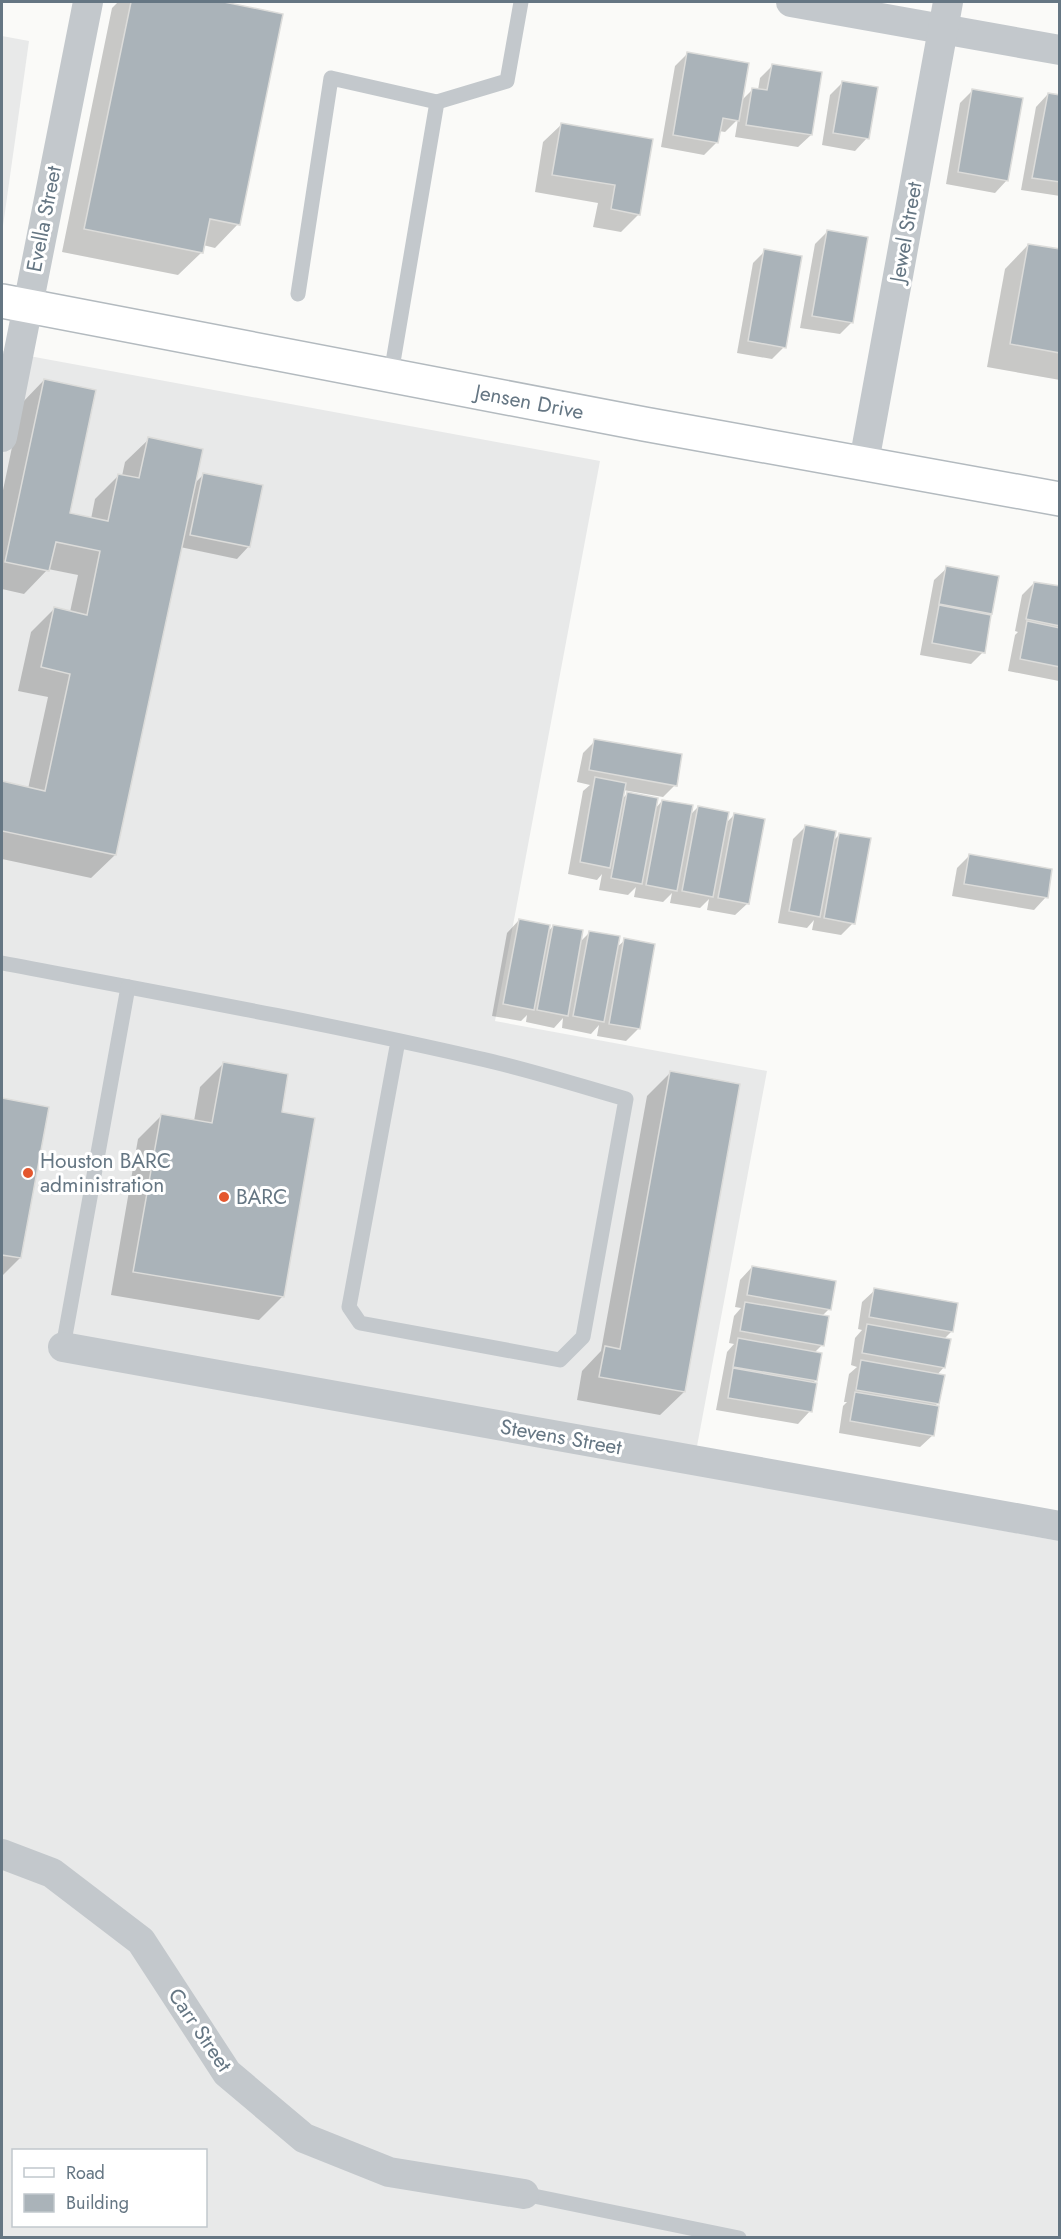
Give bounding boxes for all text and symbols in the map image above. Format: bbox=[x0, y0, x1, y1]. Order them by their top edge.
street label: Evella Street bbox=[19, 163, 69, 275]
street label: Jewel Street bbox=[882, 179, 930, 288]
street label: Jensen Drive bbox=[469, 376, 587, 427]
place label: Houston BARC administration bbox=[40, 1146, 171, 1200]
marker: Houston BARC administration bbox=[21, 1166, 35, 1180]
place label: BARC bbox=[236, 1182, 287, 1212]
marker: BARC bbox=[217, 1190, 231, 1204]
street label: Stevens Street bbox=[498, 1412, 624, 1462]
street label: Carr Street bbox=[161, 1982, 239, 2078]
legend bbox=[12, 2149, 207, 2227]
text: Road bbox=[66, 2160, 105, 2186]
text: Building bbox=[66, 2190, 129, 2216]

